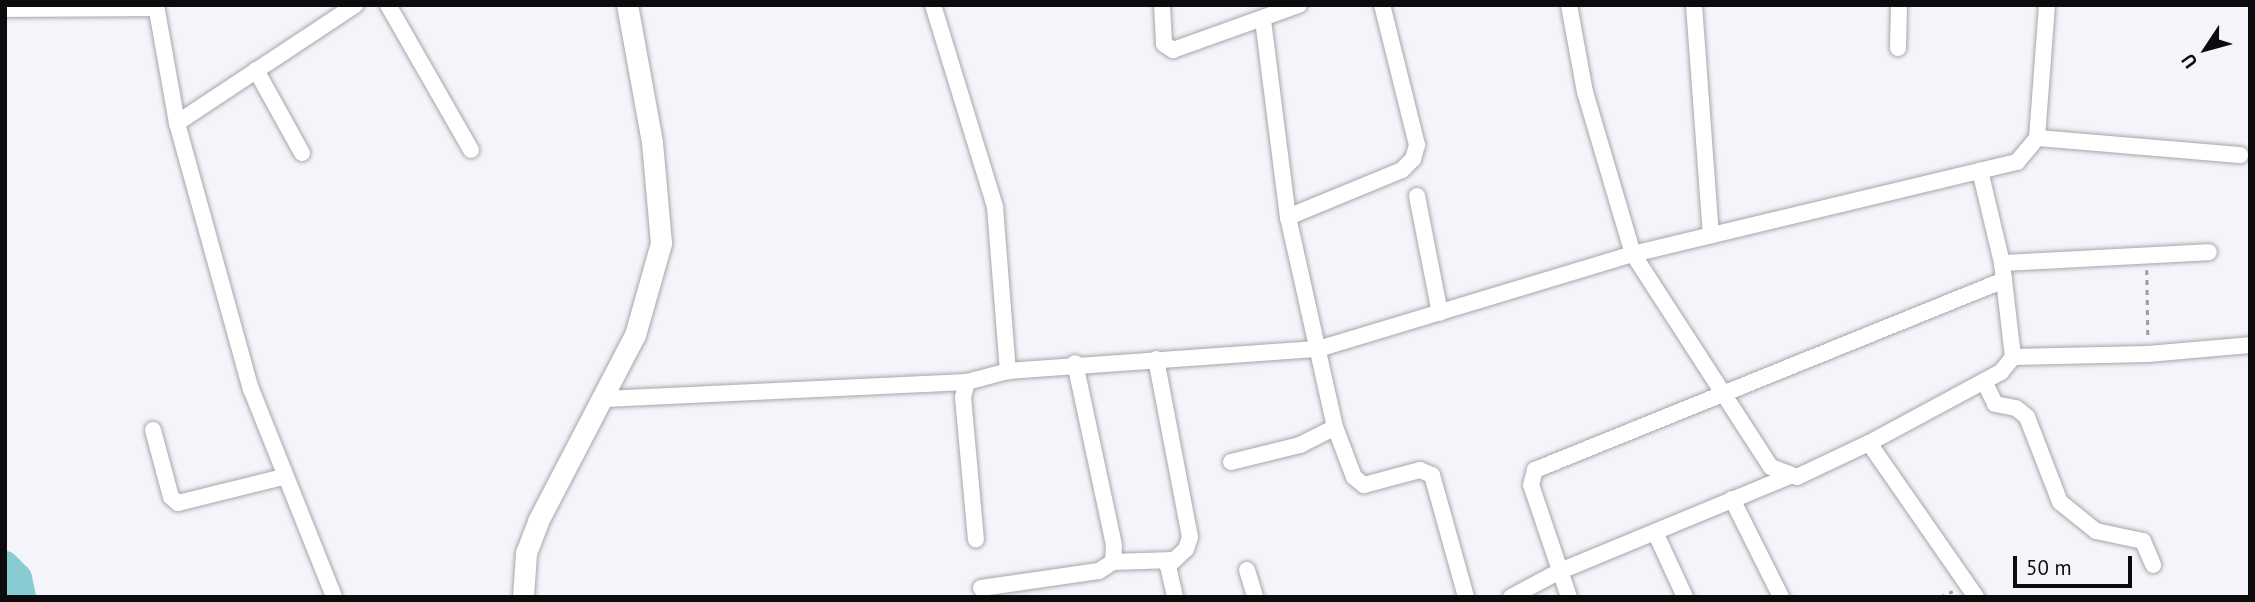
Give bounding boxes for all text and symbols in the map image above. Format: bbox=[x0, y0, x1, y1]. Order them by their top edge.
north arrow bbox=[2171, 14, 2241, 84]
text: U bbox=[2176, 49, 2202, 73]
scale bar bbox=[2017, 542, 2136, 586]
text: 50 m bbox=[2026, 554, 2072, 581]

